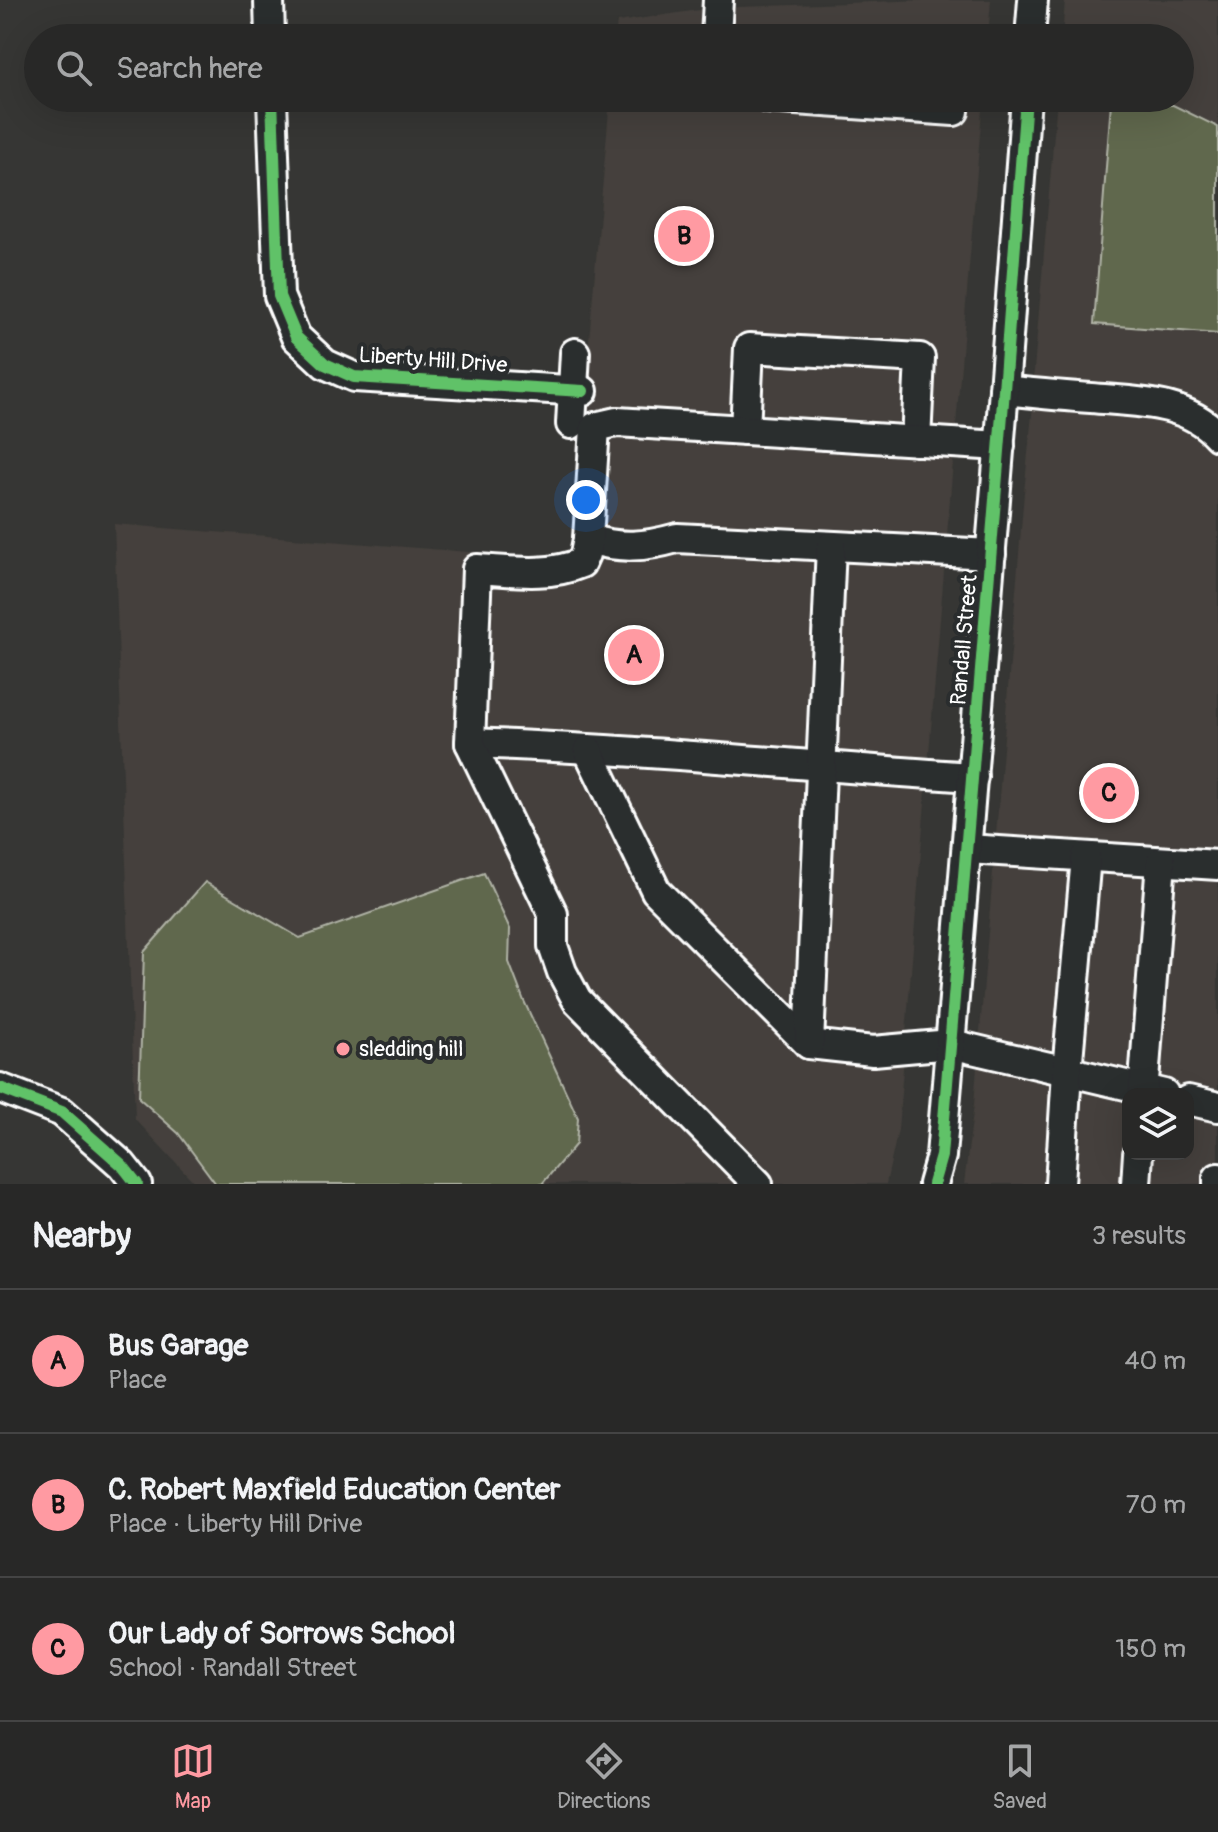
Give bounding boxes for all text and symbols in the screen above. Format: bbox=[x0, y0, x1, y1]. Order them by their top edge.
search box bbox=[24, 24, 1194, 112]
icon: search bbox=[52, 46, 96, 90]
text: Search here bbox=[116, 50, 263, 87]
pin: B bbox=[658, 206, 710, 266]
street label: Liberty Hill Drive bbox=[358, 341, 508, 379]
your location bbox=[566, 480, 606, 520]
street label: Randall Street bbox=[944, 574, 984, 706]
pin: A bbox=[608, 625, 660, 685]
pin: C bbox=[1083, 763, 1135, 823]
place label: sledding hill bbox=[359, 1035, 463, 1063]
marker: sledding hill bbox=[334, 1040, 352, 1058]
map controls bbox=[1122, 1088, 1194, 1160]
button: layers bbox=[1122, 1088, 1194, 1160]
text: Nearby bbox=[32, 1215, 131, 1258]
text: 3 results bbox=[1092, 1220, 1186, 1252]
text: Bus Garage bbox=[108, 1327, 248, 1364]
text: A bbox=[50, 1345, 66, 1377]
text: 40 m bbox=[1124, 1345, 1186, 1377]
text: Place bbox=[108, 1364, 167, 1396]
text: C. Robert Maxfield Education Center bbox=[108, 1471, 561, 1508]
text: B bbox=[51, 1489, 65, 1521]
text: 70 m bbox=[1126, 1489, 1186, 1521]
text: Place · Liberty Hill Drive bbox=[108, 1508, 362, 1540]
text: Our Lady of Sorrows School bbox=[108, 1615, 456, 1652]
text: C bbox=[50, 1633, 66, 1665]
text: 150 m bbox=[1115, 1633, 1186, 1665]
text: School · Randall Street bbox=[108, 1652, 357, 1684]
tab: Map bbox=[171, 1739, 215, 1815]
tab: Directions bbox=[557, 1739, 650, 1815]
tab: Saved bbox=[992, 1739, 1047, 1815]

